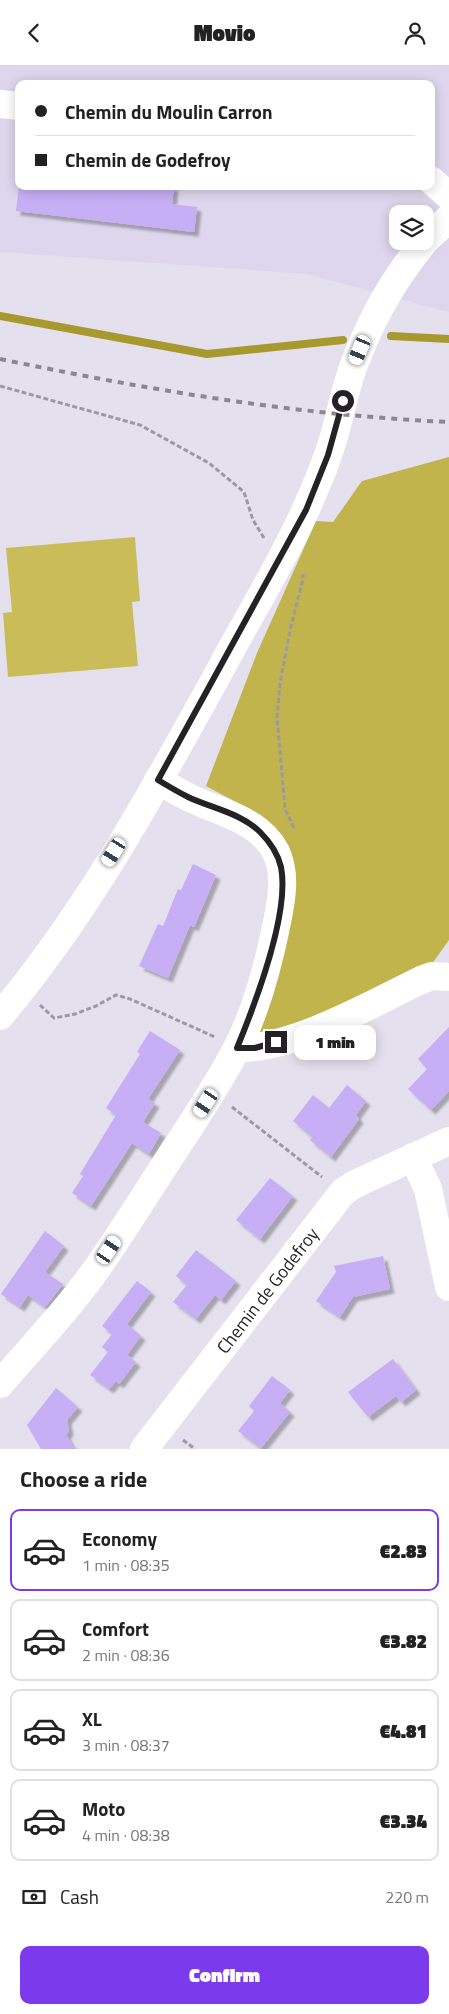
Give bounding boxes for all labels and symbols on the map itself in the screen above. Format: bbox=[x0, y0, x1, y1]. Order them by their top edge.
car bbox=[347, 333, 372, 367]
route start bbox=[332, 390, 354, 412]
car bbox=[99, 835, 128, 869]
callout: 1 min bbox=[294, 1025, 376, 1059]
route end bbox=[265, 1031, 287, 1053]
car bbox=[191, 1086, 220, 1120]
street label: Chemin de Godefroy bbox=[210, 1221, 325, 1359]
car bbox=[94, 1233, 123, 1267]

